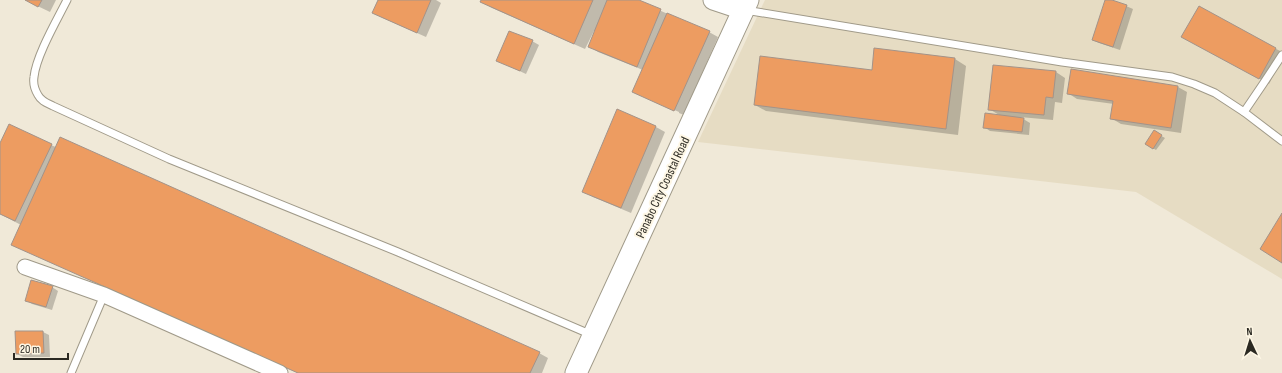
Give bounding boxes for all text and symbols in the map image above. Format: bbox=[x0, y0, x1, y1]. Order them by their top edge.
street label: Panabo City Coastal Road bbox=[632, 134, 693, 241]
north arrow bbox=[1230, 321, 1270, 361]
text: N bbox=[1246, 325, 1253, 338]
scale bar bbox=[14, 335, 68, 361]
text: 20 m bbox=[20, 342, 40, 357]

